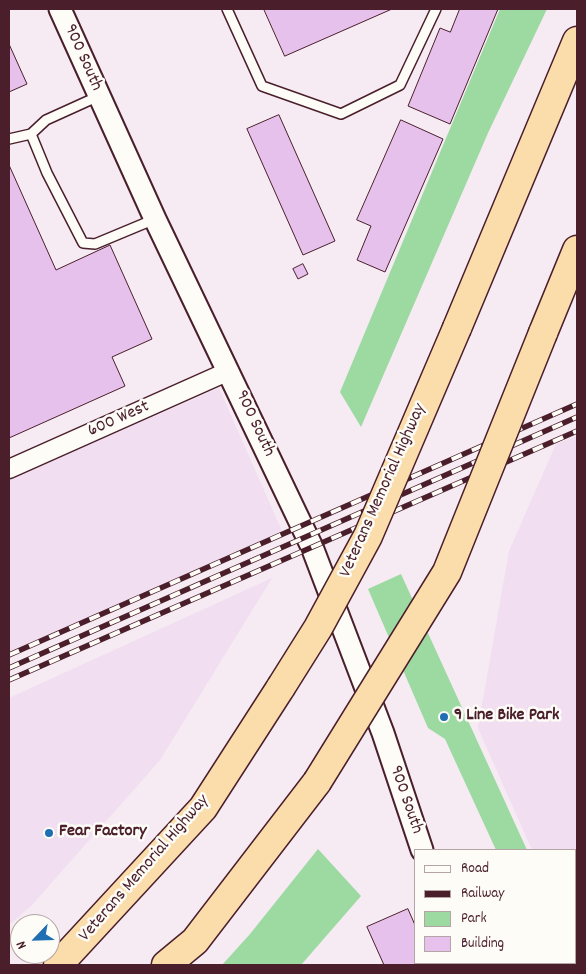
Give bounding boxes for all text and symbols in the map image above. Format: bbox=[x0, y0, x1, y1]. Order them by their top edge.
street label: 900 South bbox=[58, 21, 106, 95]
street label: 900 South bbox=[229, 387, 279, 461]
street label: 600 West bbox=[85, 397, 153, 443]
street label: Veterans Memorial Highway bbox=[336, 401, 432, 581]
place label: 9 Line Bike Park bbox=[454, 706, 559, 728]
marker: 9 Line Bike Park bbox=[438, 711, 450, 723]
street label: 900 South bbox=[383, 763, 427, 837]
street label: Veterans Memorial Highway bbox=[75, 791, 215, 947]
place label: Fear Factory bbox=[59, 822, 147, 844]
marker: Fear Factory bbox=[43, 827, 55, 839]
legend bbox=[414, 849, 576, 964]
text: Road bbox=[461, 858, 489, 880]
text: Railway bbox=[461, 883, 504, 905]
text: Park bbox=[461, 908, 487, 930]
north arrow bbox=[10, 914, 60, 964]
text: Building bbox=[461, 933, 504, 955]
text: N bbox=[12, 937, 33, 952]

